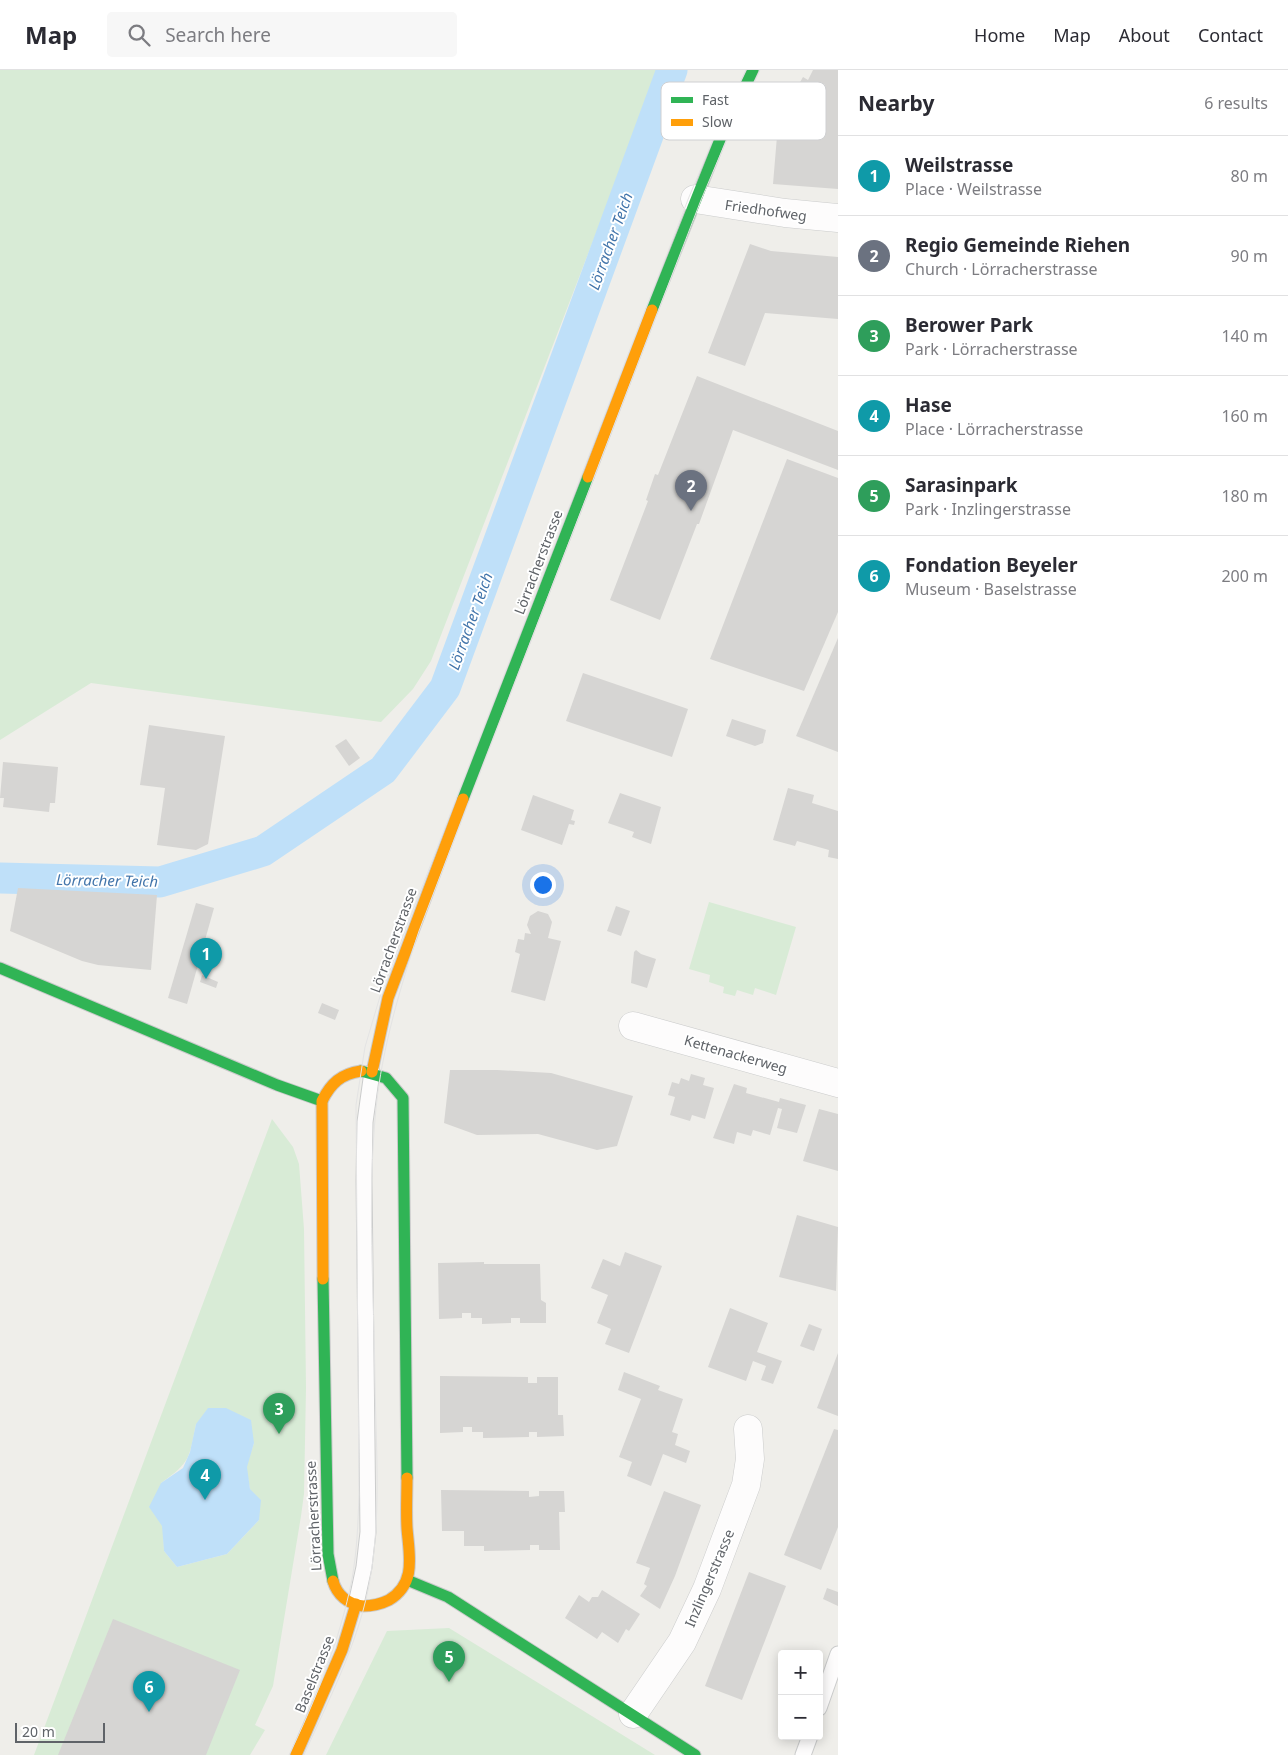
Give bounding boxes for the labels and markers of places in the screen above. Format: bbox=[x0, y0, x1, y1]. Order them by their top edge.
pin: 2 bbox=[675, 470, 707, 511]
pin: 1 bbox=[190, 938, 222, 979]
pin: 3 bbox=[263, 1393, 295, 1434]
pin: 4 bbox=[189, 1459, 221, 1500]
pin: 5 bbox=[433, 1641, 465, 1682]
pin: 6 bbox=[133, 1671, 165, 1712]

